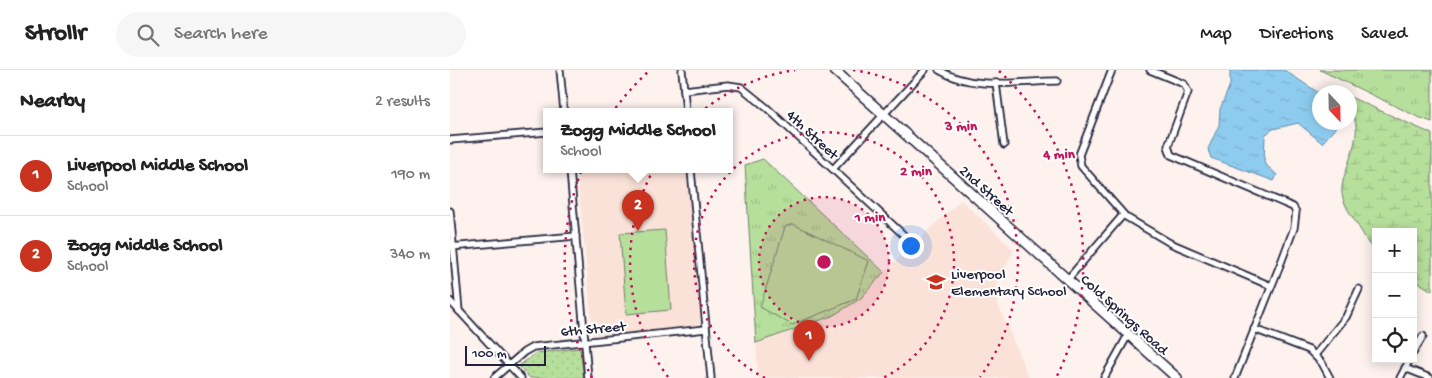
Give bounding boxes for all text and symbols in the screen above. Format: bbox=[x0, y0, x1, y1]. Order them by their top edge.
search box bbox=[116, 12, 466, 57]
text: Strollr bbox=[25, 20, 86, 49]
icon: search bbox=[134, 21, 162, 49]
text: Search here bbox=[174, 23, 268, 46]
text: Map bbox=[1200, 24, 1232, 45]
text: Directions bbox=[1260, 24, 1333, 45]
text: Saved bbox=[1361, 24, 1407, 45]
north arrow bbox=[1312, 85, 1357, 130]
text: Nearby bbox=[20, 90, 85, 115]
text: 2 results bbox=[375, 93, 430, 112]
street label: 4th Street bbox=[782, 107, 843, 165]
popup bbox=[543, 108, 733, 173]
text: 3 min bbox=[944, 118, 978, 136]
text: Zogg Middle School bbox=[560, 120, 716, 143]
text: School bbox=[560, 143, 602, 162]
text: 4 min bbox=[1042, 146, 1076, 164]
text: Liverpool Middle School bbox=[67, 155, 248, 178]
street label: 2nd Street bbox=[955, 162, 1018, 222]
text: 2 min bbox=[900, 163, 933, 181]
text: 1 bbox=[33, 166, 39, 185]
text: 190 m bbox=[391, 166, 430, 185]
text: School bbox=[67, 178, 109, 197]
pin: 2 bbox=[622, 190, 654, 231]
text: 1 min bbox=[854, 209, 886, 227]
map controls bbox=[1372, 228, 1417, 363]
button: + bbox=[1372, 228, 1417, 273]
your location bbox=[898, 233, 924, 259]
text: Zogg Middle School bbox=[67, 235, 223, 258]
text: 2 bbox=[32, 246, 40, 265]
text: 340 m bbox=[390, 246, 430, 265]
centre of rings bbox=[815, 253, 833, 271]
text: School bbox=[67, 258, 109, 277]
place label: Liverpool Elementary School bbox=[951, 266, 1067, 301]
school or university icon: Liverpool Elementary School bbox=[925, 271, 947, 293]
street label: Cold Springs Road bbox=[1076, 271, 1172, 360]
button: − bbox=[1372, 273, 1417, 318]
street label: 6th Street bbox=[560, 318, 628, 342]
button: locate bbox=[1372, 318, 1417, 363]
pin: 1 bbox=[793, 320, 825, 361]
scale bar bbox=[465, 343, 546, 366]
text: 100 m bbox=[472, 346, 507, 363]

